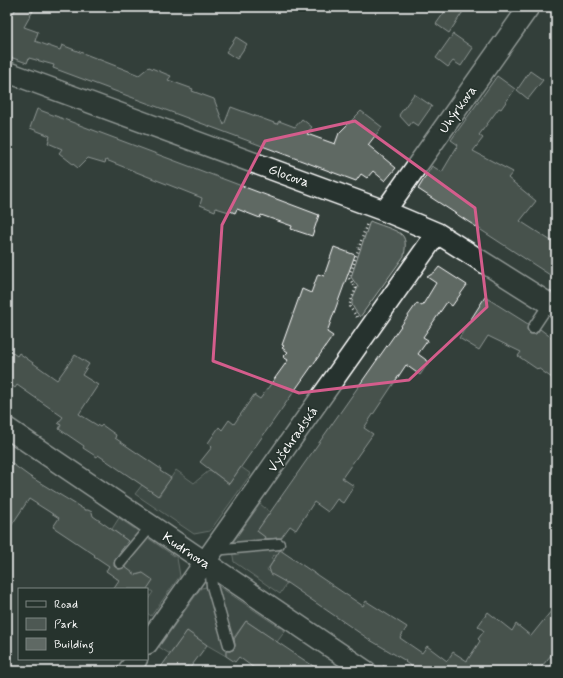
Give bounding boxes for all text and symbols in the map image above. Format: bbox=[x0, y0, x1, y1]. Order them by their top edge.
street label: Uhýrkova bbox=[435, 82, 481, 137]
street label: Glocova bbox=[266, 160, 312, 192]
street label: Vyšehradská bbox=[263, 403, 322, 476]
street label: Kudrnova bbox=[159, 528, 214, 574]
legend bbox=[18, 588, 148, 660]
text: Road bbox=[54, 597, 78, 613]
text: Park bbox=[54, 617, 78, 633]
text: Building bbox=[54, 637, 94, 654]

